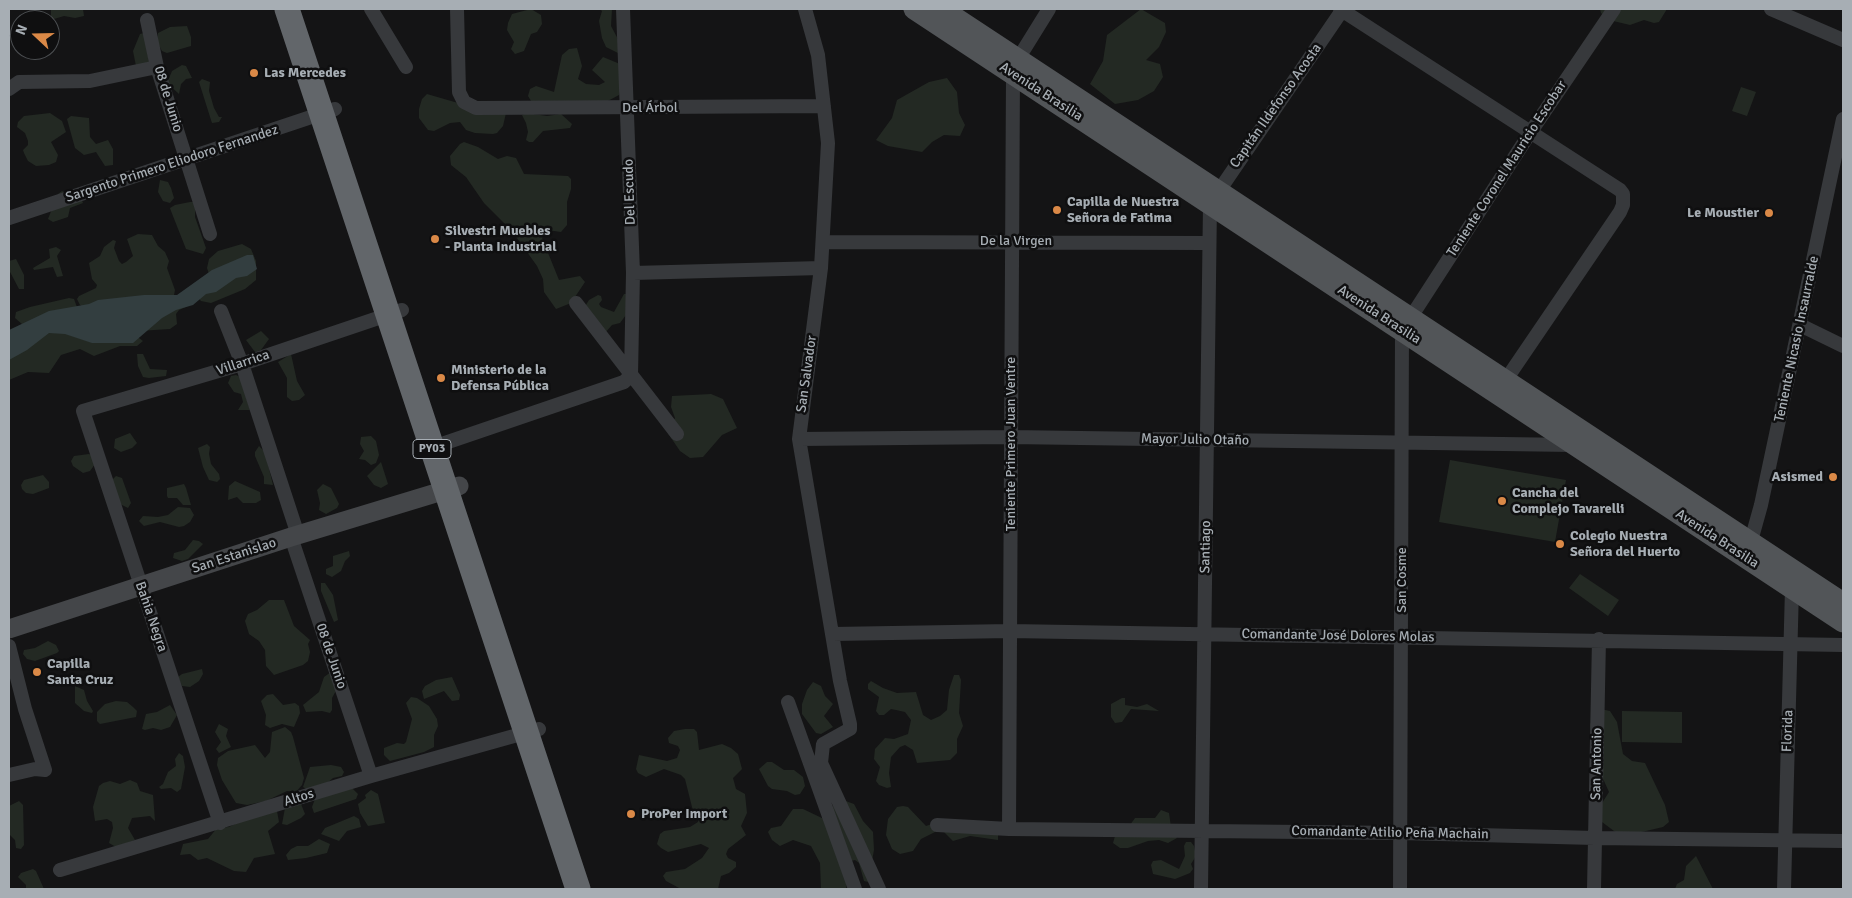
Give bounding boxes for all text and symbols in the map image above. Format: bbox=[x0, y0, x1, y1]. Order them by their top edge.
north arrow bbox=[10, 10, 60, 60]
text: N bbox=[12, 22, 31, 37]
street label: Capitán Ildefonso Acosta bbox=[1227, 40, 1325, 172]
street label: Avenida Brasilia bbox=[996, 59, 1086, 125]
street label: 08 de Junio bbox=[150, 64, 186, 134]
place label: Las Mercedes bbox=[264, 65, 346, 81]
marker: Las Mercedes bbox=[248, 67, 260, 79]
street label: Teniente Coronel Mauricio Escobar bbox=[1444, 78, 1570, 260]
street label: Del Árbol bbox=[622, 100, 678, 116]
street label: Sargento Primero Eliodoro Fernandez bbox=[64, 122, 280, 206]
street label: Del Escudo bbox=[620, 159, 640, 225]
place label: Capilla de Nuestra Señora de Fatima bbox=[1067, 194, 1179, 226]
marker: Capilla de Nuestra Señora de Fatima bbox=[1051, 204, 1063, 216]
place label: Le Moustier bbox=[1687, 205, 1759, 221]
marker: Le Moustier bbox=[1763, 207, 1775, 219]
place label: Silvestri Muebles - Planta Industrial bbox=[445, 223, 557, 256]
marker: Silvestri Muebles - Planta Industrial bbox=[429, 233, 441, 245]
street label: De la Virgen bbox=[980, 233, 1052, 249]
street label: Teniente Nicasio Insaurralde bbox=[1771, 254, 1823, 424]
street label: Avenida Brasilia bbox=[1334, 282, 1424, 348]
street label: San Salvador bbox=[793, 334, 821, 414]
street label: Villarrica bbox=[214, 347, 272, 379]
street label: Teniente Primero Juan Ventre bbox=[1003, 357, 1019, 531]
place label: Ministerio de la Defensa Pública bbox=[451, 362, 549, 394]
marker: Ministerio de la Defensa Pública bbox=[435, 372, 447, 384]
street label: Mayor Julio Otaño bbox=[1141, 431, 1249, 449]
road number: PY03 bbox=[413, 439, 451, 458]
place label: Asismed bbox=[1772, 469, 1823, 485]
marker: Asismed bbox=[1827, 471, 1839, 483]
place label: Cancha del Complejo Tavarelli bbox=[1512, 485, 1624, 518]
marker: Cancha del Complejo Tavarelli bbox=[1496, 495, 1508, 507]
street label: Avenida Brasilia bbox=[1672, 506, 1762, 572]
street label: Santiago bbox=[1197, 520, 1215, 574]
place label: Colegio Nuestra Señora del Huerto bbox=[1570, 528, 1680, 560]
street label: San Estanislao bbox=[190, 534, 278, 578]
marker: Colegio Nuestra Señora del Huerto bbox=[1554, 538, 1566, 550]
street label: San Cosme bbox=[1394, 547, 1410, 613]
street label: Bahia Negra bbox=[131, 580, 171, 654]
street label: 08 de Junio bbox=[312, 621, 350, 691]
street label: Comandante José Dolores Molas bbox=[1241, 626, 1435, 646]
place label: Capilla Santa Cruz bbox=[47, 656, 113, 689]
marker: Capilla Santa Cruz bbox=[31, 666, 43, 678]
street label: Florida bbox=[1779, 710, 1797, 752]
street label: San Antonio bbox=[1588, 728, 1606, 800]
street label: Altos bbox=[282, 786, 316, 810]
place label: ProPer Import bbox=[641, 806, 727, 822]
marker: ProPer Import bbox=[625, 808, 637, 820]
street label: Comandante Atilio Peña Machain bbox=[1291, 823, 1489, 843]

